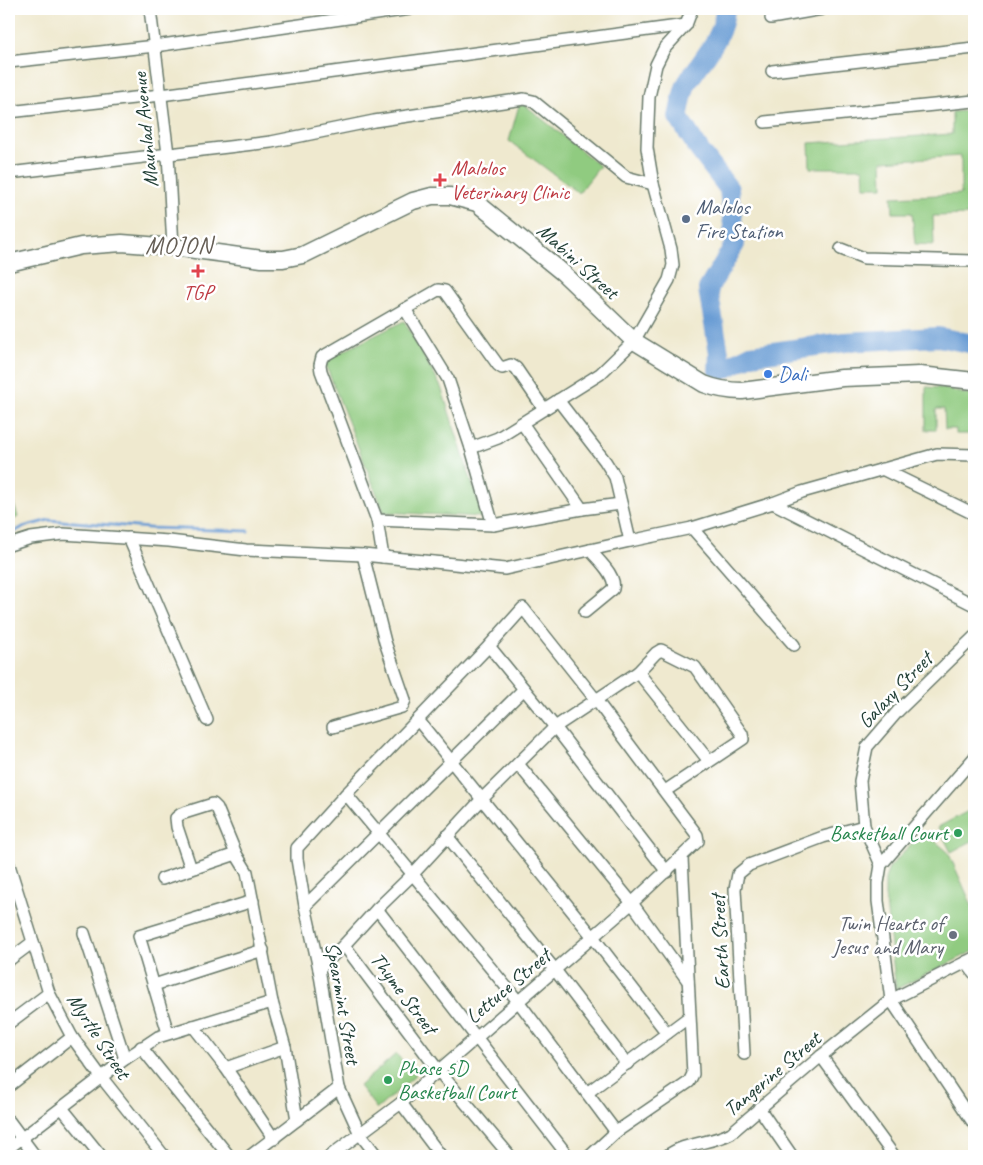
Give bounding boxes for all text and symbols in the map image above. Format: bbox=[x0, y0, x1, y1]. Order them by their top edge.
street label: Maunlad Avenue bbox=[126, 70, 164, 189]
place label: Malolos Veterinary Clinic bbox=[451, 155, 571, 205]
marker: Malolos Veterinary Clinic bbox=[433, 173, 447, 187]
place label: Malolos Fire Station bbox=[696, 194, 783, 244]
marker: Malolos Fire Station bbox=[680, 213, 692, 225]
street label: Mabini Street bbox=[532, 218, 626, 306]
district label: MOJON bbox=[145, 230, 215, 260]
marker: TGP bbox=[192, 265, 204, 277]
place label: TGP bbox=[183, 279, 216, 305]
place label: Dali bbox=[778, 361, 810, 387]
marker: Dali bbox=[762, 368, 774, 380]
street label: Galaxy Street bbox=[852, 644, 940, 734]
place label: Basketball Court bbox=[830, 820, 950, 846]
marker: Basketball Court bbox=[952, 827, 964, 839]
street label: Earth Street bbox=[704, 891, 735, 990]
place label: Twin Hearts of Jesus and Mary bbox=[831, 910, 948, 960]
marker: Twin Hearts of Jesus and Mary bbox=[947, 929, 959, 941]
street label: Spearmint Street bbox=[319, 940, 367, 1068]
street label: Lettuce Street bbox=[460, 941, 558, 1029]
street label: Thyme Street bbox=[365, 947, 445, 1042]
street label: Myrtle Street bbox=[62, 988, 138, 1086]
street label: Tangerine Street bbox=[718, 1025, 827, 1122]
place label: Phase 5D Basketball Court bbox=[398, 1055, 518, 1105]
marker: Phase 5D Basketball Court bbox=[382, 1074, 394, 1086]

